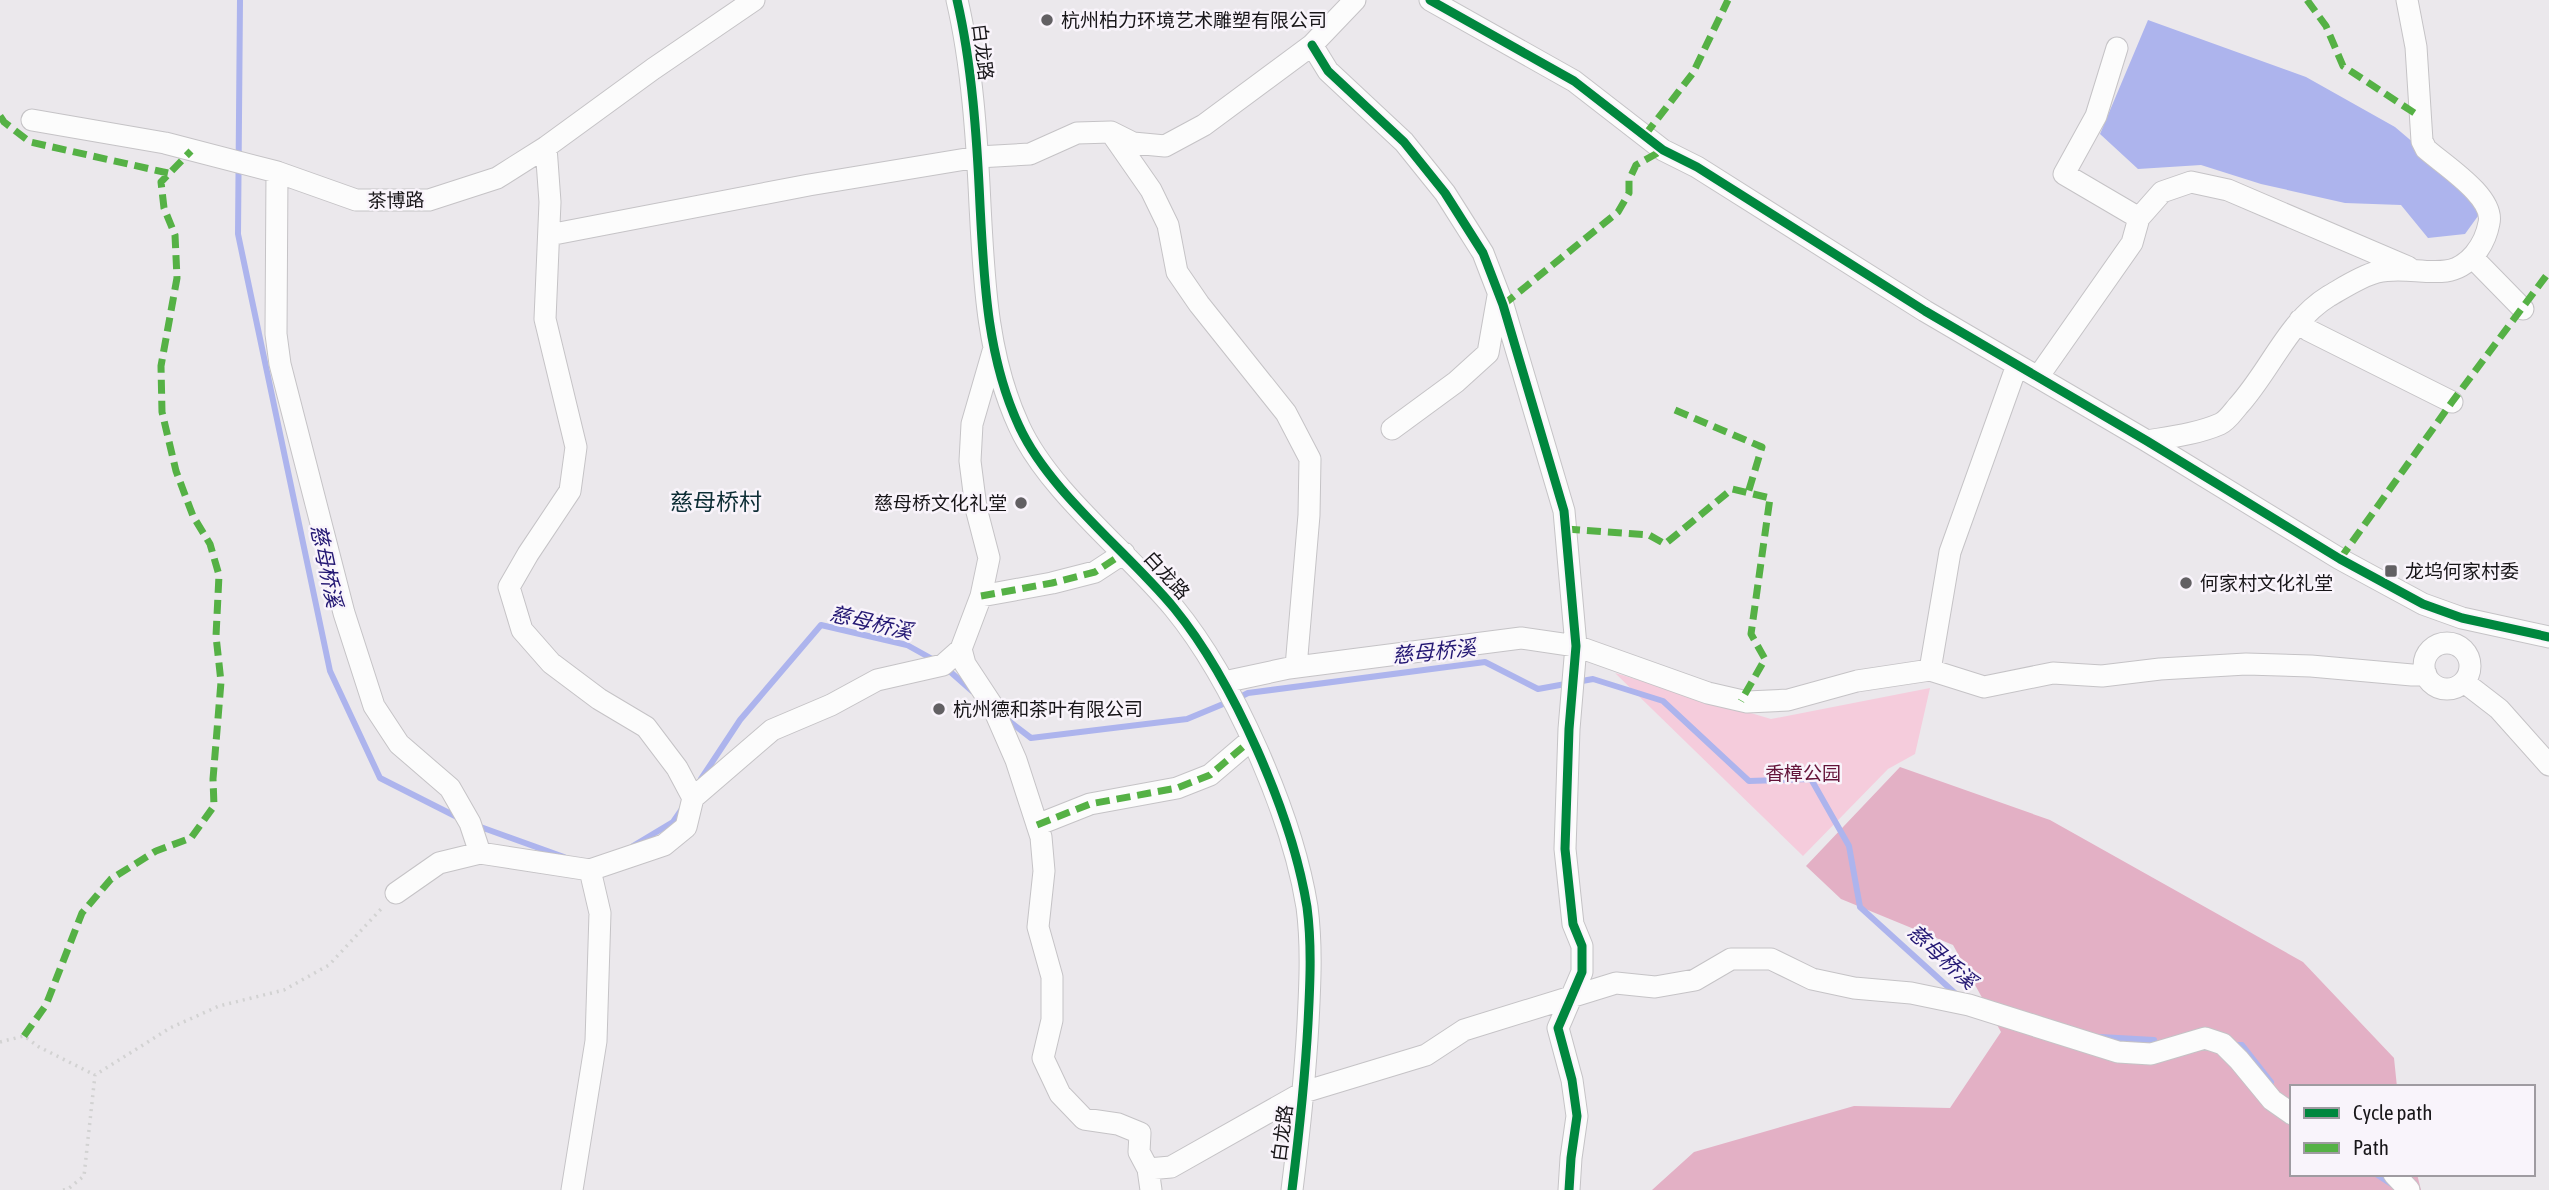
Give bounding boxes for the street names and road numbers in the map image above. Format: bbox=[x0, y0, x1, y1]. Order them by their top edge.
street label: 白龙路 bbox=[969, 22, 997, 82]
street label: 茶博路 bbox=[367, 189, 425, 211]
street label: 白龙路 bbox=[1140, 546, 1194, 604]
street label: 白龙路 bbox=[1268, 1103, 1296, 1163]

